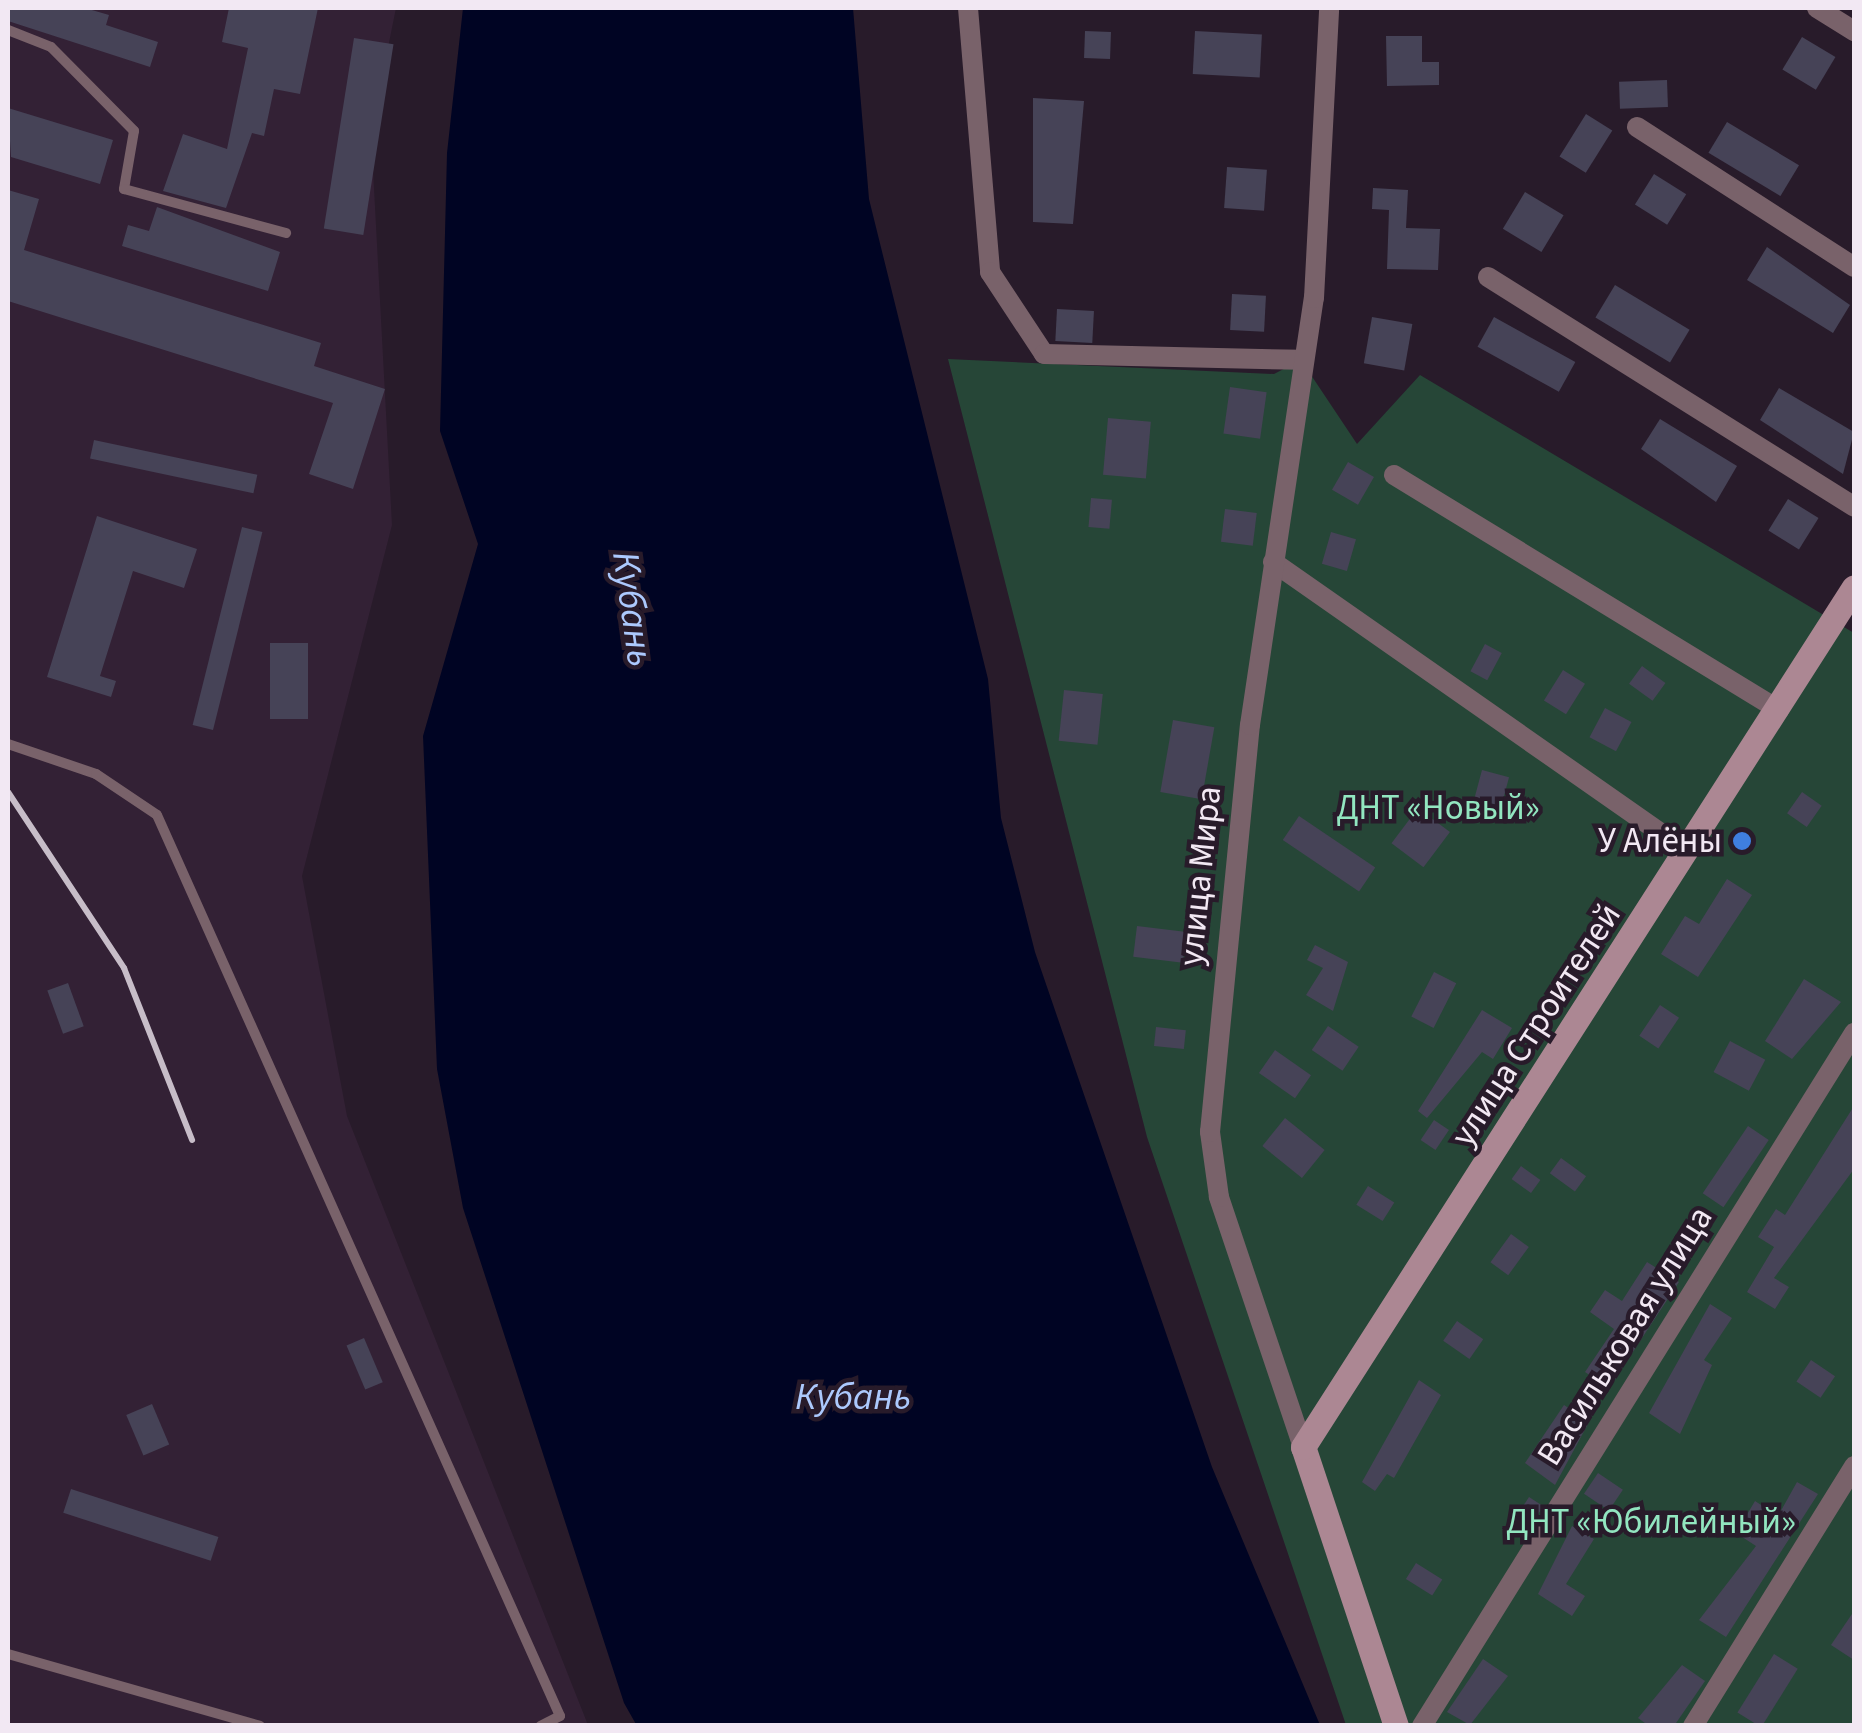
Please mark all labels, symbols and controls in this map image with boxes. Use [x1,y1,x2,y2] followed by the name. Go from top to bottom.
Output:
[601,548,663,670] water label: Кубань
[1170,784,1230,968] street label: улица Мира
[1336,787,1540,829] park label: ДНТ «Новый»
[1598,820,1722,862] place label: У Алёны
[1731,830,1753,852] marker: У Алёны
[1442,896,1630,1154] street label: улица Строителей
[1528,1199,1722,1473] street label: Васильковая улица
[795,1375,911,1421] water label: Кубань
[1506,1501,1796,1543] park label: ДНТ «Юбилейный»

